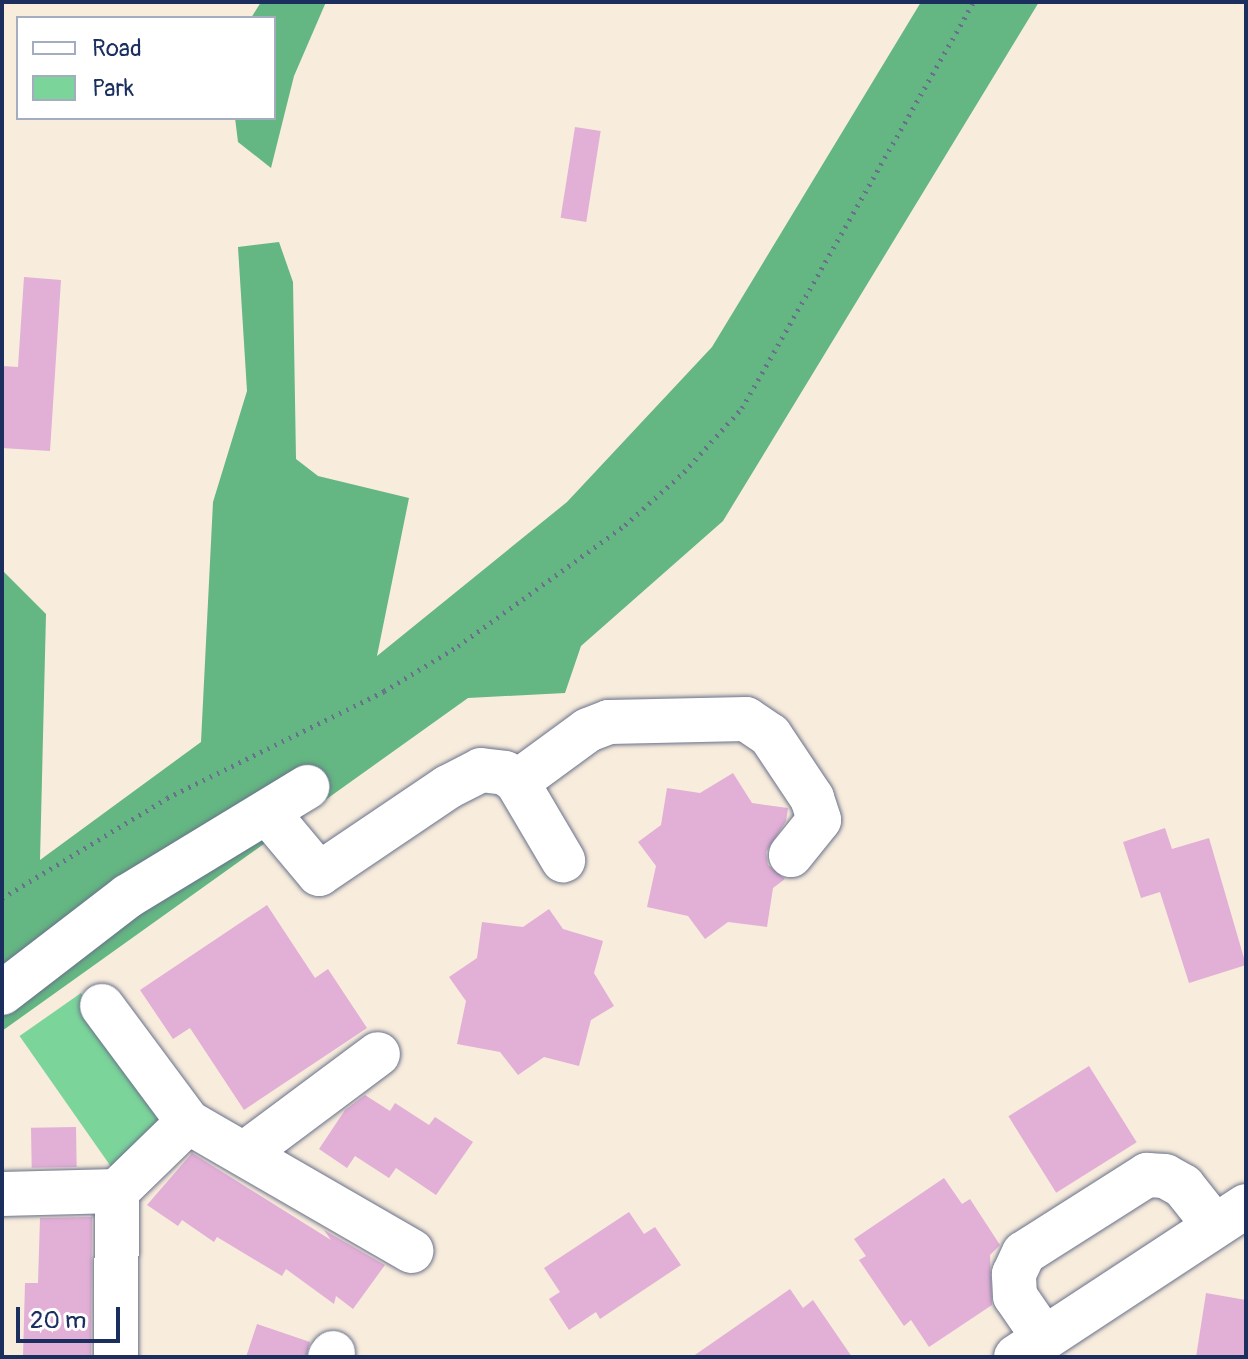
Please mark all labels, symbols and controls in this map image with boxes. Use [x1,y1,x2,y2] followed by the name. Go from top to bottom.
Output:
[16,16,276,120] legend
[92,34,142,63] text: Road
[92,74,134,103] text: Park
[20,1291,124,1341] scale bar
[30,1306,86,1335] text: 20 m

